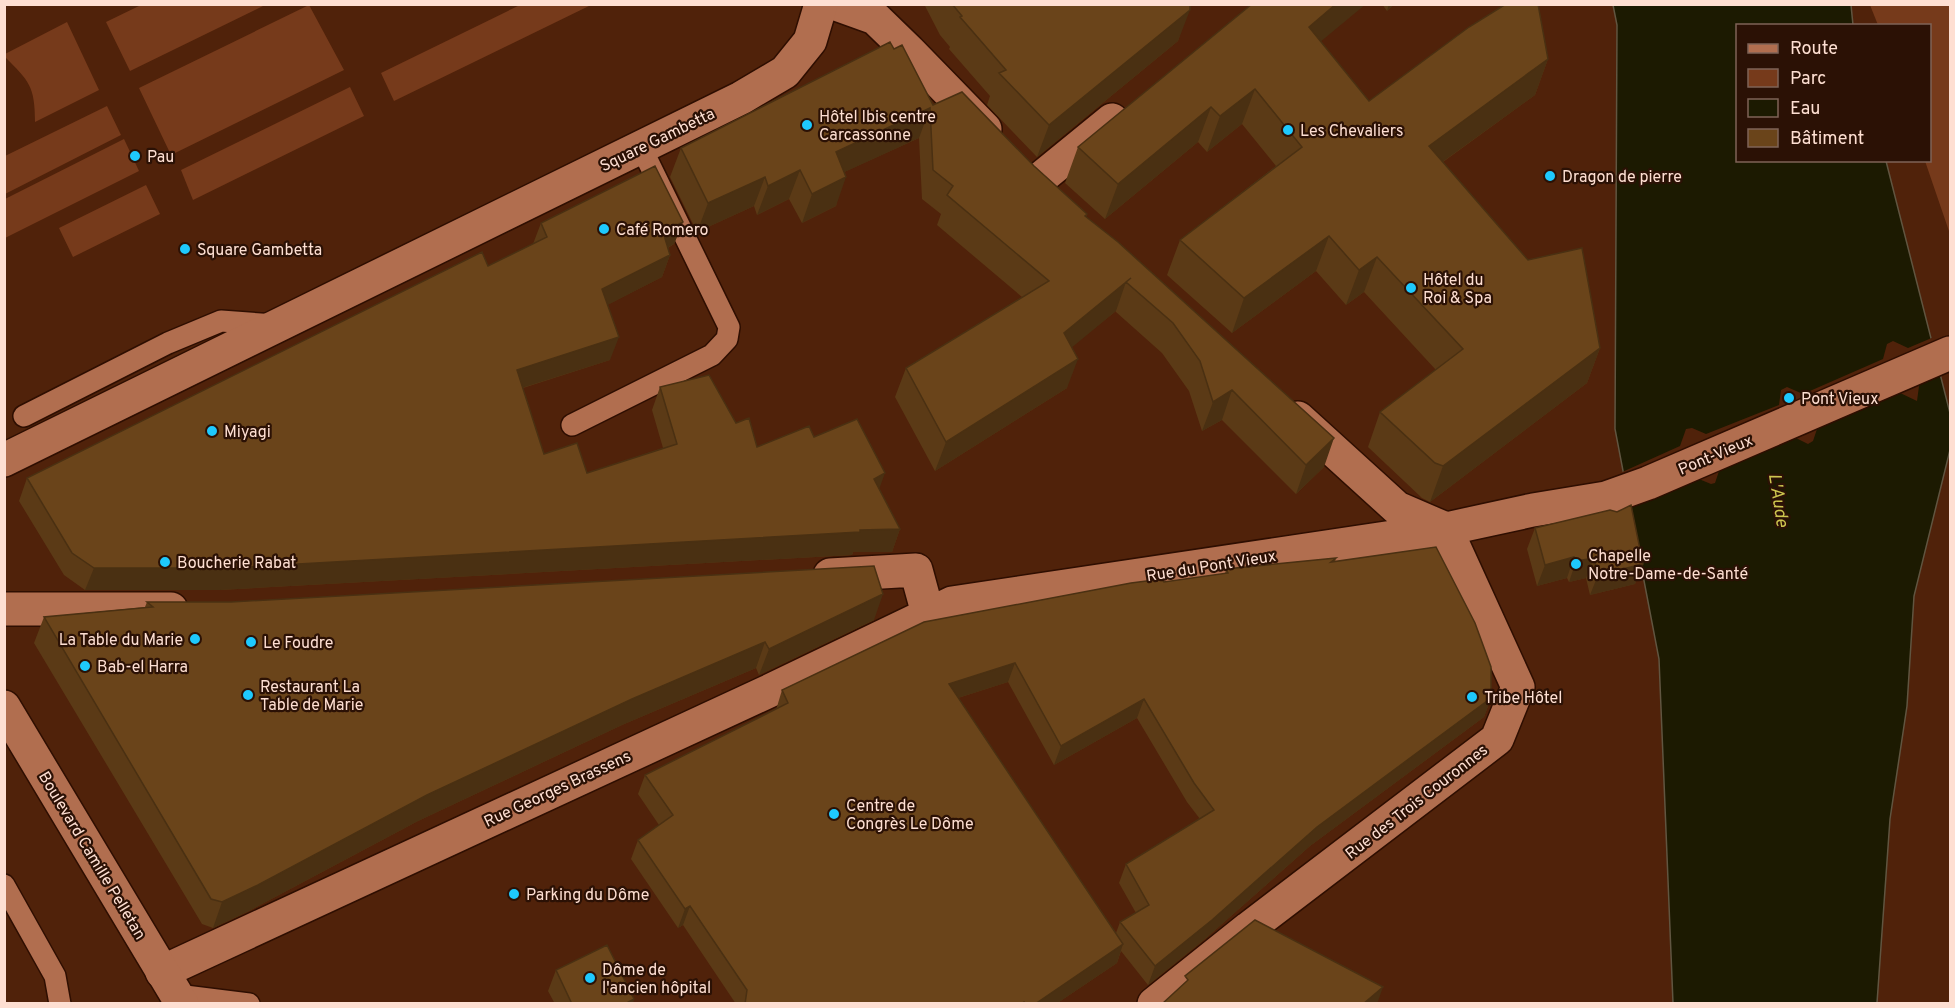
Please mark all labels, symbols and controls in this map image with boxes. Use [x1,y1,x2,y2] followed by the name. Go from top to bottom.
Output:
[1736,24,1931,162] legend
[1790,38,1838,61] text: Route
[1790,68,1826,91] text: Parc
[1790,98,1820,121] text: Eau
[597,104,719,177] street label: Square Gambetta
[819,108,936,146] place label: Hôtel Ibis centre Carcassonne
[800,118,814,132] marker: Hôtel Ibis centre Carcassonne
[1300,122,1403,142] place label: Les Chevaliers
[1281,123,1295,137] marker: Les Chevaliers
[1790,128,1864,151] text: Bâtiment
[147,148,174,168] place label: Pau
[128,149,142,163] marker: Pau
[1562,168,1682,188] place label: Dragon de pierre
[1543,169,1557,183] marker: Dragon de pierre
[616,221,709,241] place label: Café Romero
[597,222,611,236] marker: Café Romero
[197,241,322,261] place label: Square Gambetta
[178,242,192,256] marker: Square Gambetta
[1423,271,1492,309] place label: Hôtel du Roi & Spa
[1404,281,1418,295] marker: Hôtel du Roi & Spa
[1801,390,1878,410] place label: Pont Vieux
[1782,391,1796,405] marker: Pont Vieux
[224,423,271,443] place label: Miyagi
[205,424,219,438] marker: Miyagi
[1675,431,1756,481] street label: Pont-Vieux
[1762,472,1793,529] water label: L'Aude
[1145,547,1278,587] street label: Rue du Pont Vieux
[1588,547,1748,585] place label: Chapelle Notre-Dame-de-Santé
[177,554,296,574] place label: Boucherie Rabat
[158,555,172,569] marker: Boucherie Rabat
[1569,557,1583,571] marker: Chapelle Notre-Dame-de-Santé
[59,631,183,651] place label: La Table du Marie
[188,632,202,646] marker: La Table du Marie
[263,634,333,654] place label: Le Foudre
[244,635,258,649] marker: Le Foudre
[97,658,188,678] place label: Bab-el Harra
[78,659,92,673] marker: Bab-el Harra
[260,678,363,716] place label: Restaurant La Table de Marie
[241,688,255,702] marker: Restaurant La Table de Marie
[1484,689,1562,709] place label: Tribe Hôtel
[1465,690,1479,704] marker: Tribe Hôtel
[1342,741,1492,864] street label: Rue des Trois Couronnes
[481,747,635,833] street label: Rue Georges Brassens
[33,768,149,944] street label: Boulevard Camille Pelletan
[846,797,974,835] place label: Centre de Congrès Le Dôme
[827,807,841,821] marker: Centre de Congrès Le Dôme
[526,886,649,906] place label: Parking du Dôme
[507,887,521,901] marker: Parking du Dôme
[602,961,711,999] place label: Dôme de l'ancien hôpital
[583,971,597,985] marker: Dôme de l'ancien hôpital

